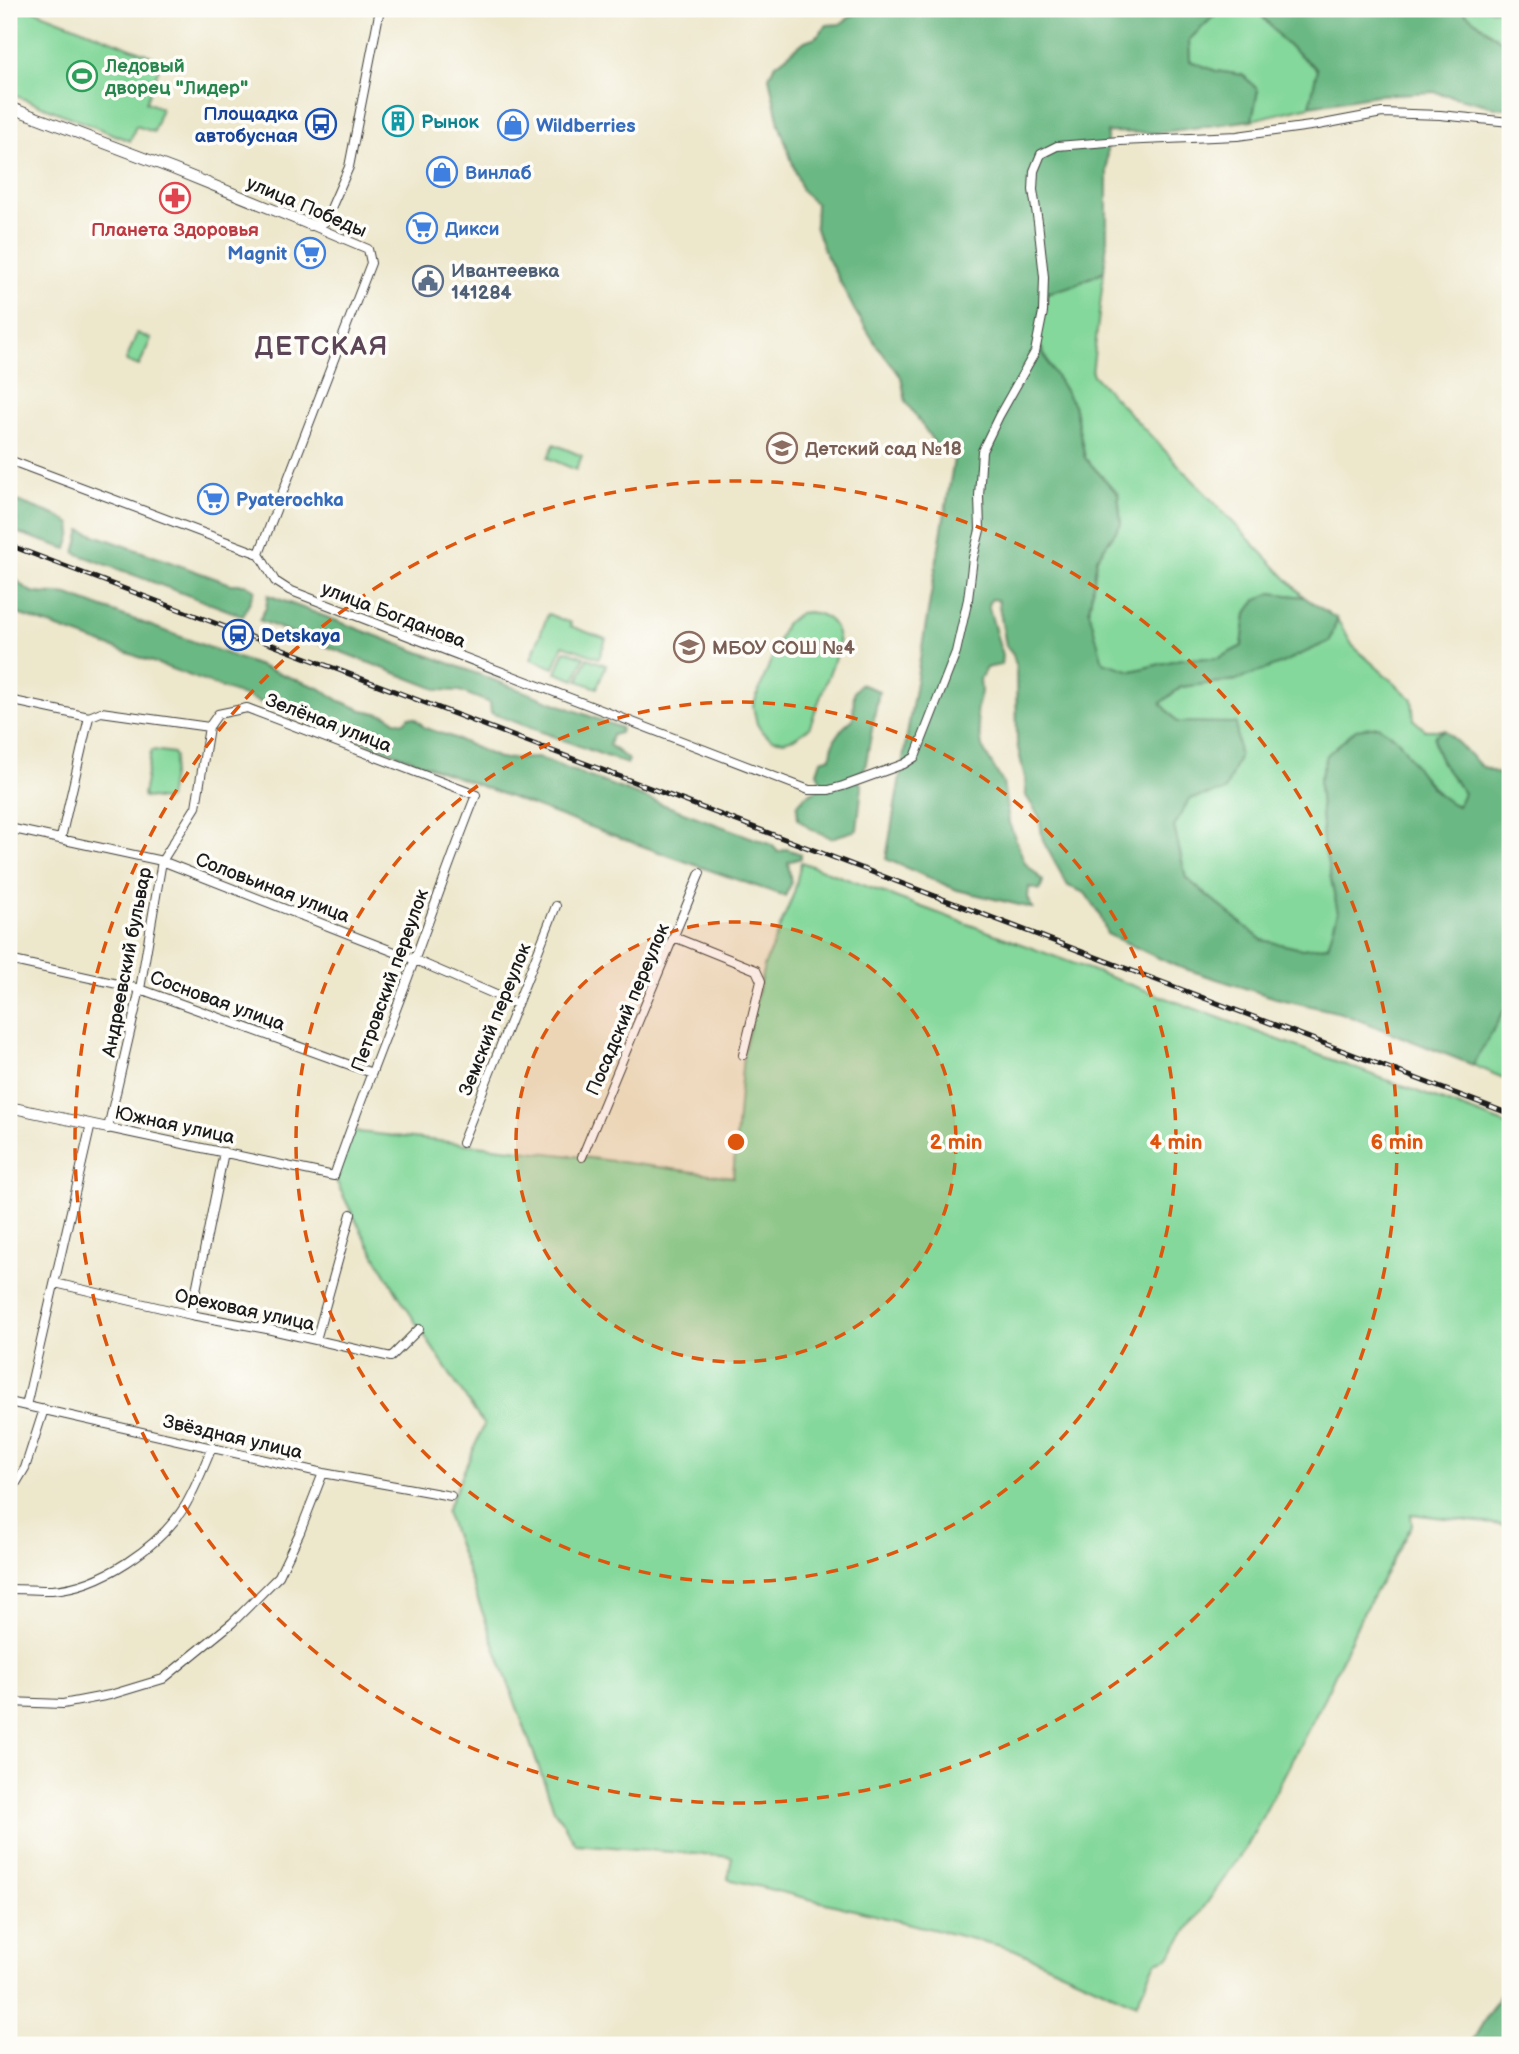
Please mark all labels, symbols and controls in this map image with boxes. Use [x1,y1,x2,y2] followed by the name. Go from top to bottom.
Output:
[104,55,248,100] place label: Ледовый дворец "Лидер"
[65,59,99,93] sports icon: Ледовый дворец "Лидер"
[195,103,299,148] place label: Площадка автобусная
[381,104,415,138] building icon: Рынок
[304,107,338,141] bus stop icon: Площадка автобусная
[496,108,530,142] shop icon: Wildberries
[421,111,480,134] place label: Рынок
[536,115,636,138] place label: Wildberries
[425,155,459,189] shop icon: Винлаб
[465,162,532,185] place label: Винлаб
[243,172,370,243] street label: улица Победы
[158,181,192,215] pharmacy icon: Планета Здоровья
[405,211,439,245] supermarket icon: Дикси
[445,218,499,241] place label: Дикси
[91,219,259,242] place label: Планета Здоровья
[293,236,327,270] supermarket icon: Magnit
[227,243,288,266] place label: Magnit
[451,260,560,305] place label: Ивантеевка 141284
[411,264,445,298] public building icon: Ивантеевка 141284
[255,332,389,363] district label: ДЕТСКАЯ
[765,431,799,465] school or university icon: Детский сад №18
[805,438,962,461] place label: Детский сад №18
[196,482,230,516] supermarket icon: Pyaterochka
[236,489,344,512] place label: Pyaterochka
[318,577,469,654] street label: улица Богданова
[221,618,255,652] station icon: Detskaya
[261,625,341,648] place label: Detskaya
[672,630,706,664] school or university icon: МБОУ СОШ №4
[712,637,855,660] place label: МБОУ СОШ №4
[262,689,395,758] street label: Зелёная улица
[192,848,353,928] street label: Соловьиная улица
[98,865,157,1060] street label: Андреевский бульвар
[347,886,434,1075] street label: Петровский переулок
[582,920,675,1099] street label: Посадский переулок
[454,940,537,1099] street label: Земский переулок
[147,966,288,1037] street label: Сосновая улица
[113,1102,237,1149] street label: Южная улица
[724,1130,748,1154] centre of rings
[929,1130,983,1155] text: 2 min
[1150,1130,1202,1155] text: 4 min
[1370,1130,1424,1155] text: 6 min
[173,1284,317,1337] street label: Ореховая улица
[161,1410,305,1465] street label: Звёздная улица

